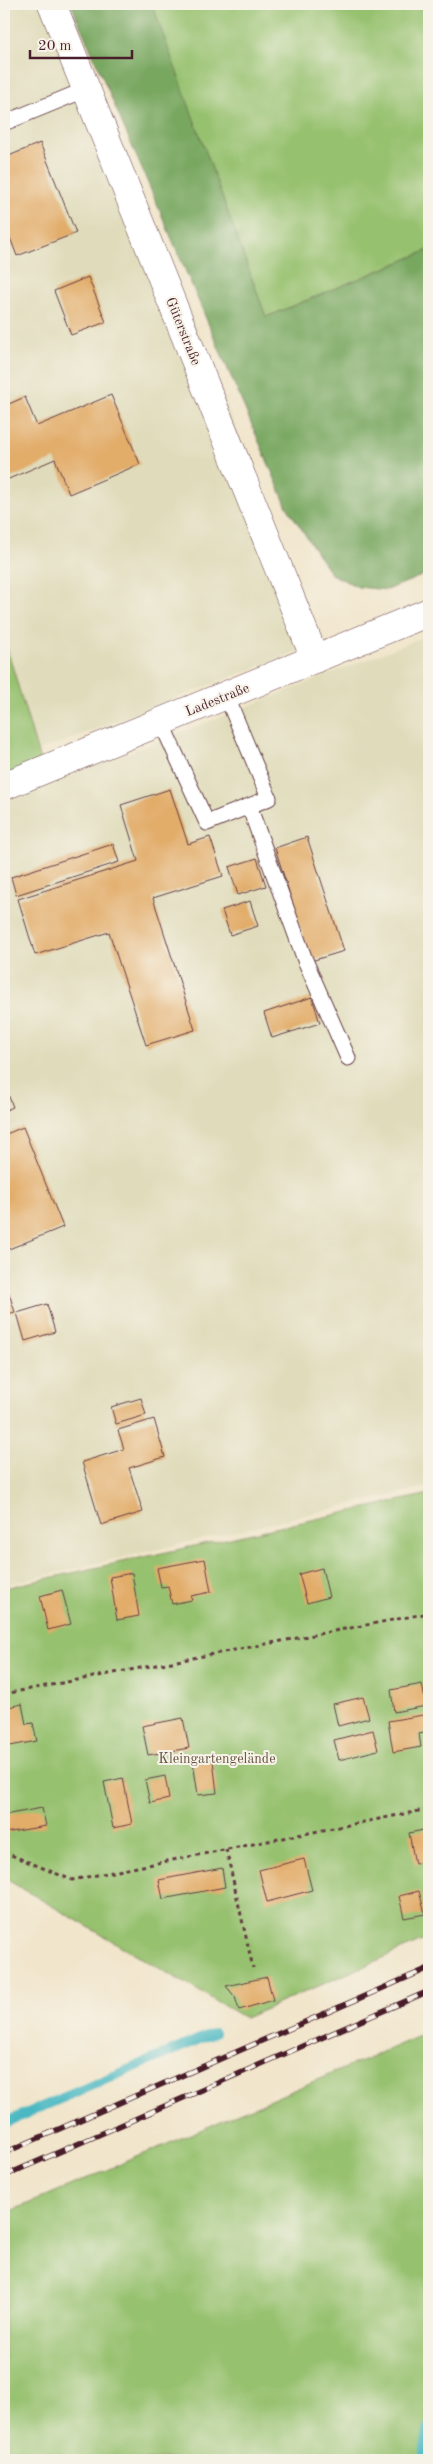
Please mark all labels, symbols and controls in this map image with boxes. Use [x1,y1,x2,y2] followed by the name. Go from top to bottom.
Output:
[30,28,132,60] scale bar
[38,39,72,54] text: 20 m
[163,295,203,367] street label: Güterstraße
[183,681,251,719] street label: Ladestraße
[158,1752,276,1766] park label: Kleingartengelände

